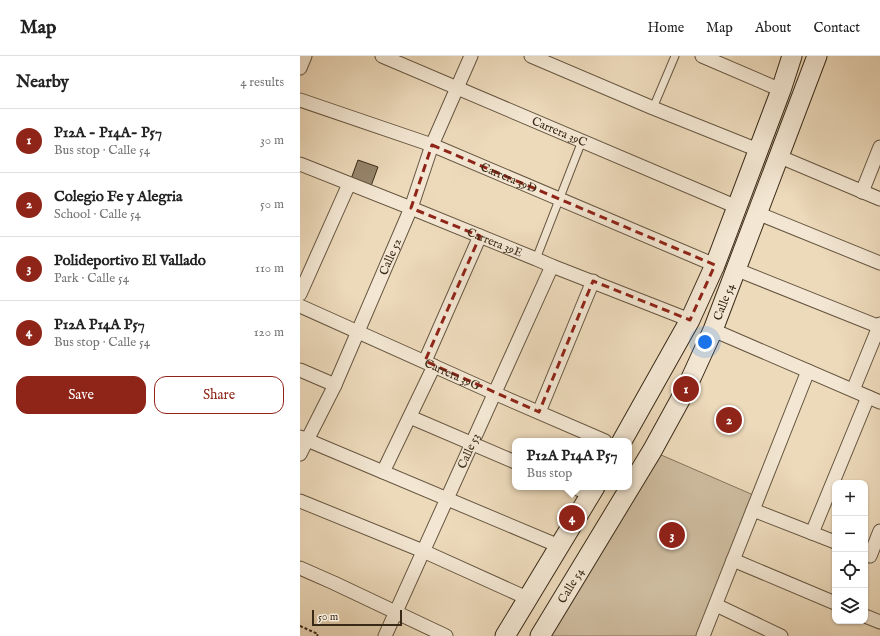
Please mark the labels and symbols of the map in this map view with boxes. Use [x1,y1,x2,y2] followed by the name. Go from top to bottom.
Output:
[530,113,590,150] street label: Carrera 39C
[479,159,540,196] street label: Carrera 39D
[465,224,525,260] street label: Carrera 39E
[376,236,405,277] street label: Calle 52
[710,281,738,323] street label: Calle 54
[695,332,715,352] your location
[422,355,483,394] street label: Carrera 39G
[673,374,699,404] pin: 1
[716,405,742,435] pin: 2
[454,431,483,471] street label: Calle 53
[559,503,585,533] pin: 4
[659,520,685,550] pin: 3
[554,565,587,606] street label: Calle 54
[312,608,402,627] scale bar

